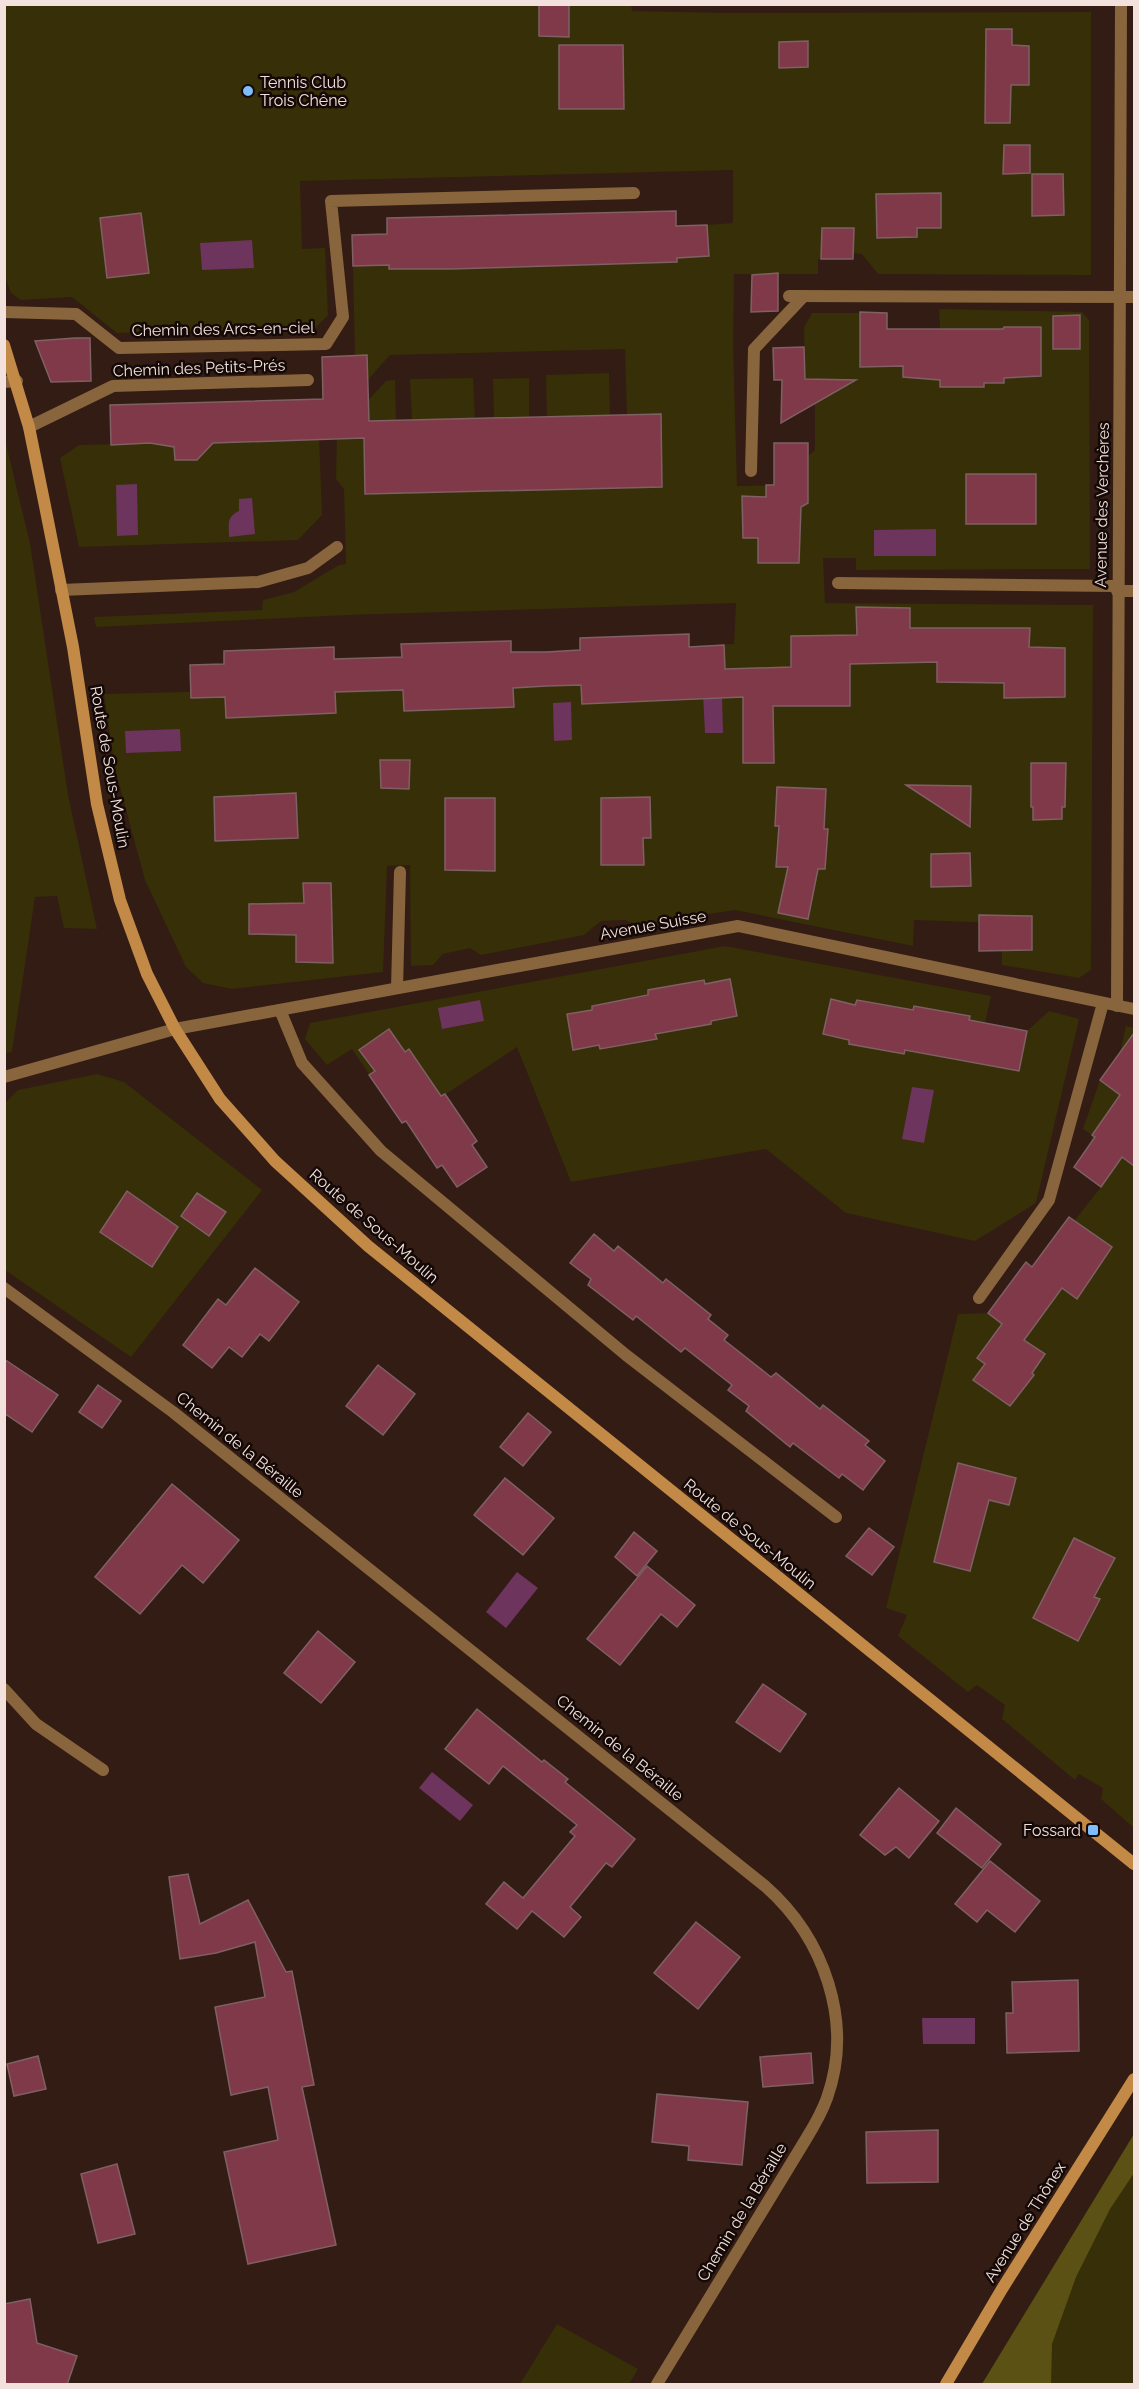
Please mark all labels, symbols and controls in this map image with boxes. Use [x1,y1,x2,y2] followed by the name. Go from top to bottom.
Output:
[260,73,347,110] place label: Tennis Club Trois Chêne
[241,84,255,98] marker: Tennis Club Trois Chêne
[131,318,315,340] street label: Chemin des Arcs-en-ciel
[112,355,286,381] street label: Chemin des Petits-Prés
[1091,422,1113,588] street label: Avenue des Verchères
[86,684,134,850] street label: Route de Sous-Moulin
[598,906,708,944] street label: Avenue Suisse
[306,1165,442,1287] street label: Route de Sous-Moulin
[173,1388,307,1502] street label: Chemin de la Béraille
[680,1475,820,1593] street label: Route de Sous-Moulin
[553,1691,687,1805] street label: Chemin de la Béraille
[1023,1821,1081,1840] place label: Fossard
[1086,1823,1100,1837] marker: Fossard
[693,2139,791,2285] street label: Chemin de la Béraille
[980,2158,1070,2286] street label: Avenue de Thônex

